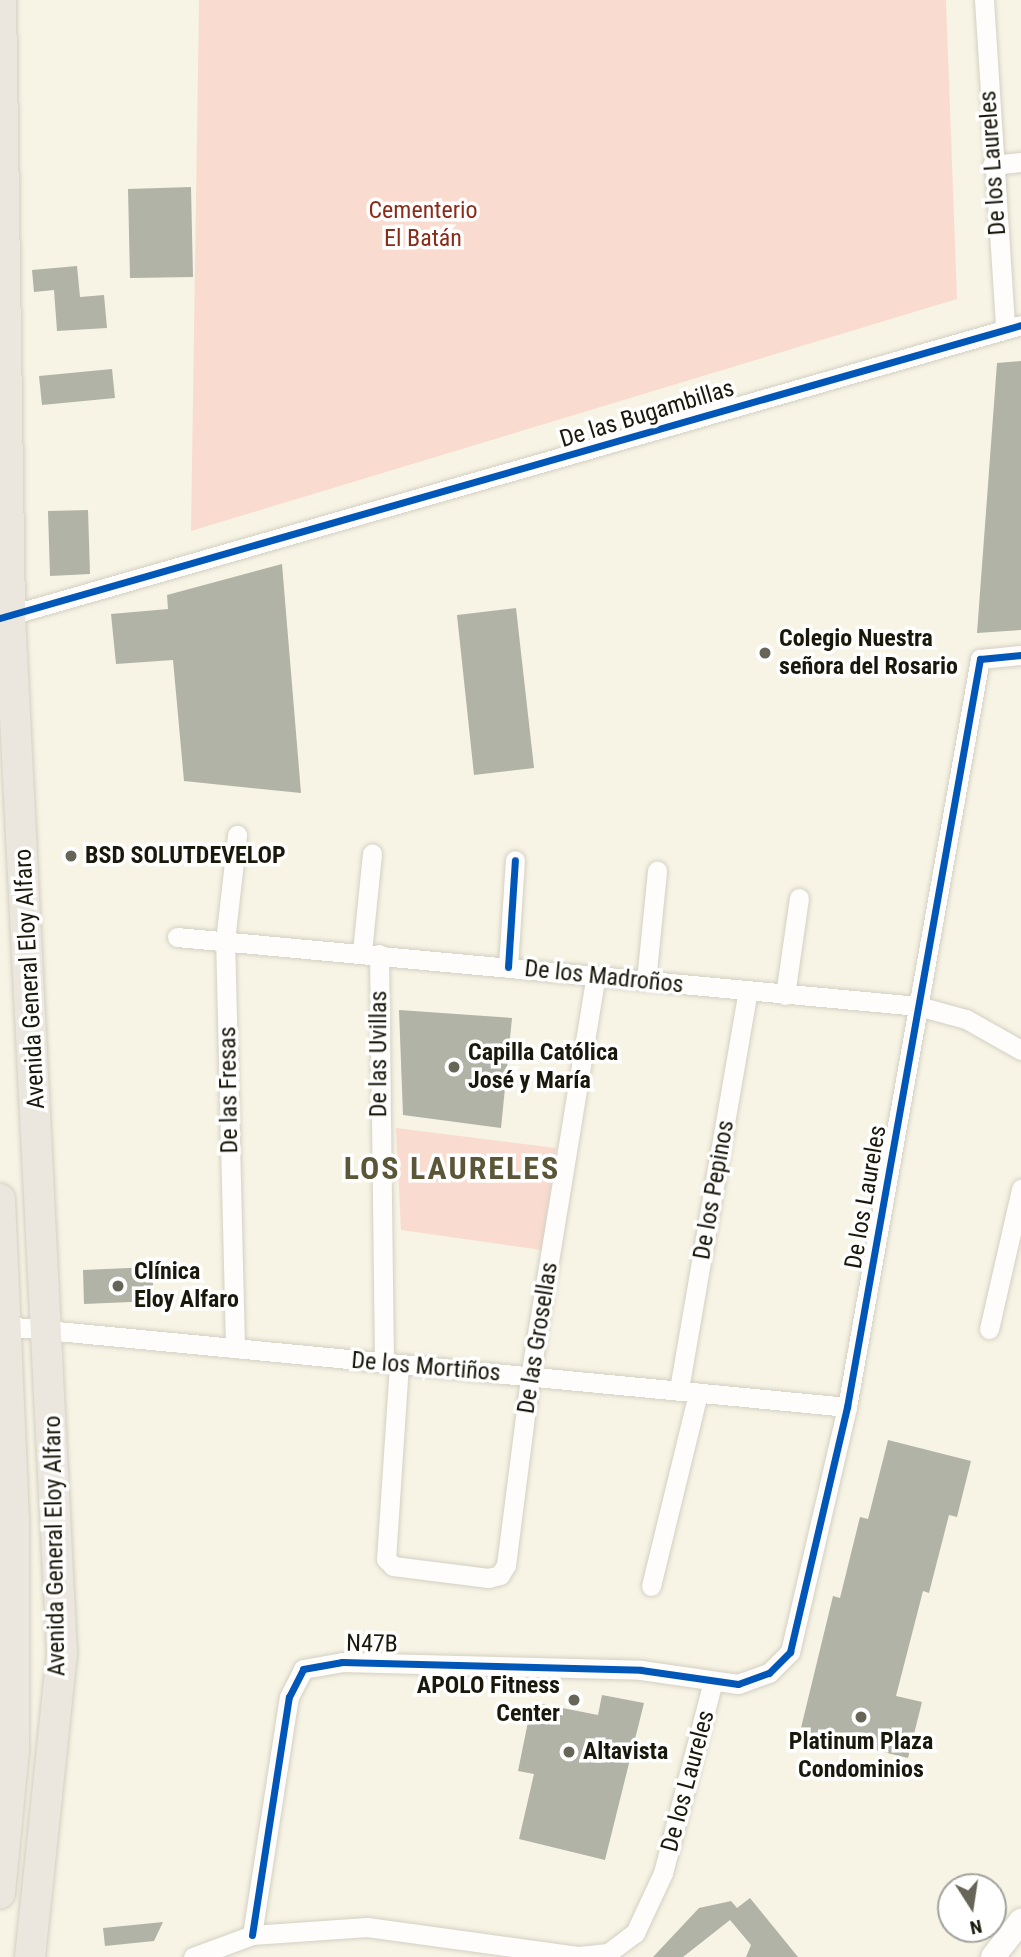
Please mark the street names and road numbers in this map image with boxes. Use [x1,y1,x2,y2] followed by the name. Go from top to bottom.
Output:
[974,90,1012,236] street label: De los Laureles
[556,374,738,454] street label: De las Bugambillas
[9,848,51,1110] street label: Avenida General Eloy Alfaro
[523,954,685,1000] street label: De los Madroños
[365,991,393,1117] street label: De las Uvillas
[213,1026,245,1154] street label: De las Fresas
[688,1118,740,1262] street label: De los Pepinos
[839,1123,893,1271] street label: De los Laureles
[512,1260,564,1416] street label: De las Grosellas
[350,1346,502,1388] street label: De los Mortiños
[38,1415,72,1677] street label: Avenida General Eloy Alfaro
[346,1629,398,1659] street label: N47B
[655,1707,721,1855] street label: De los Laureles

